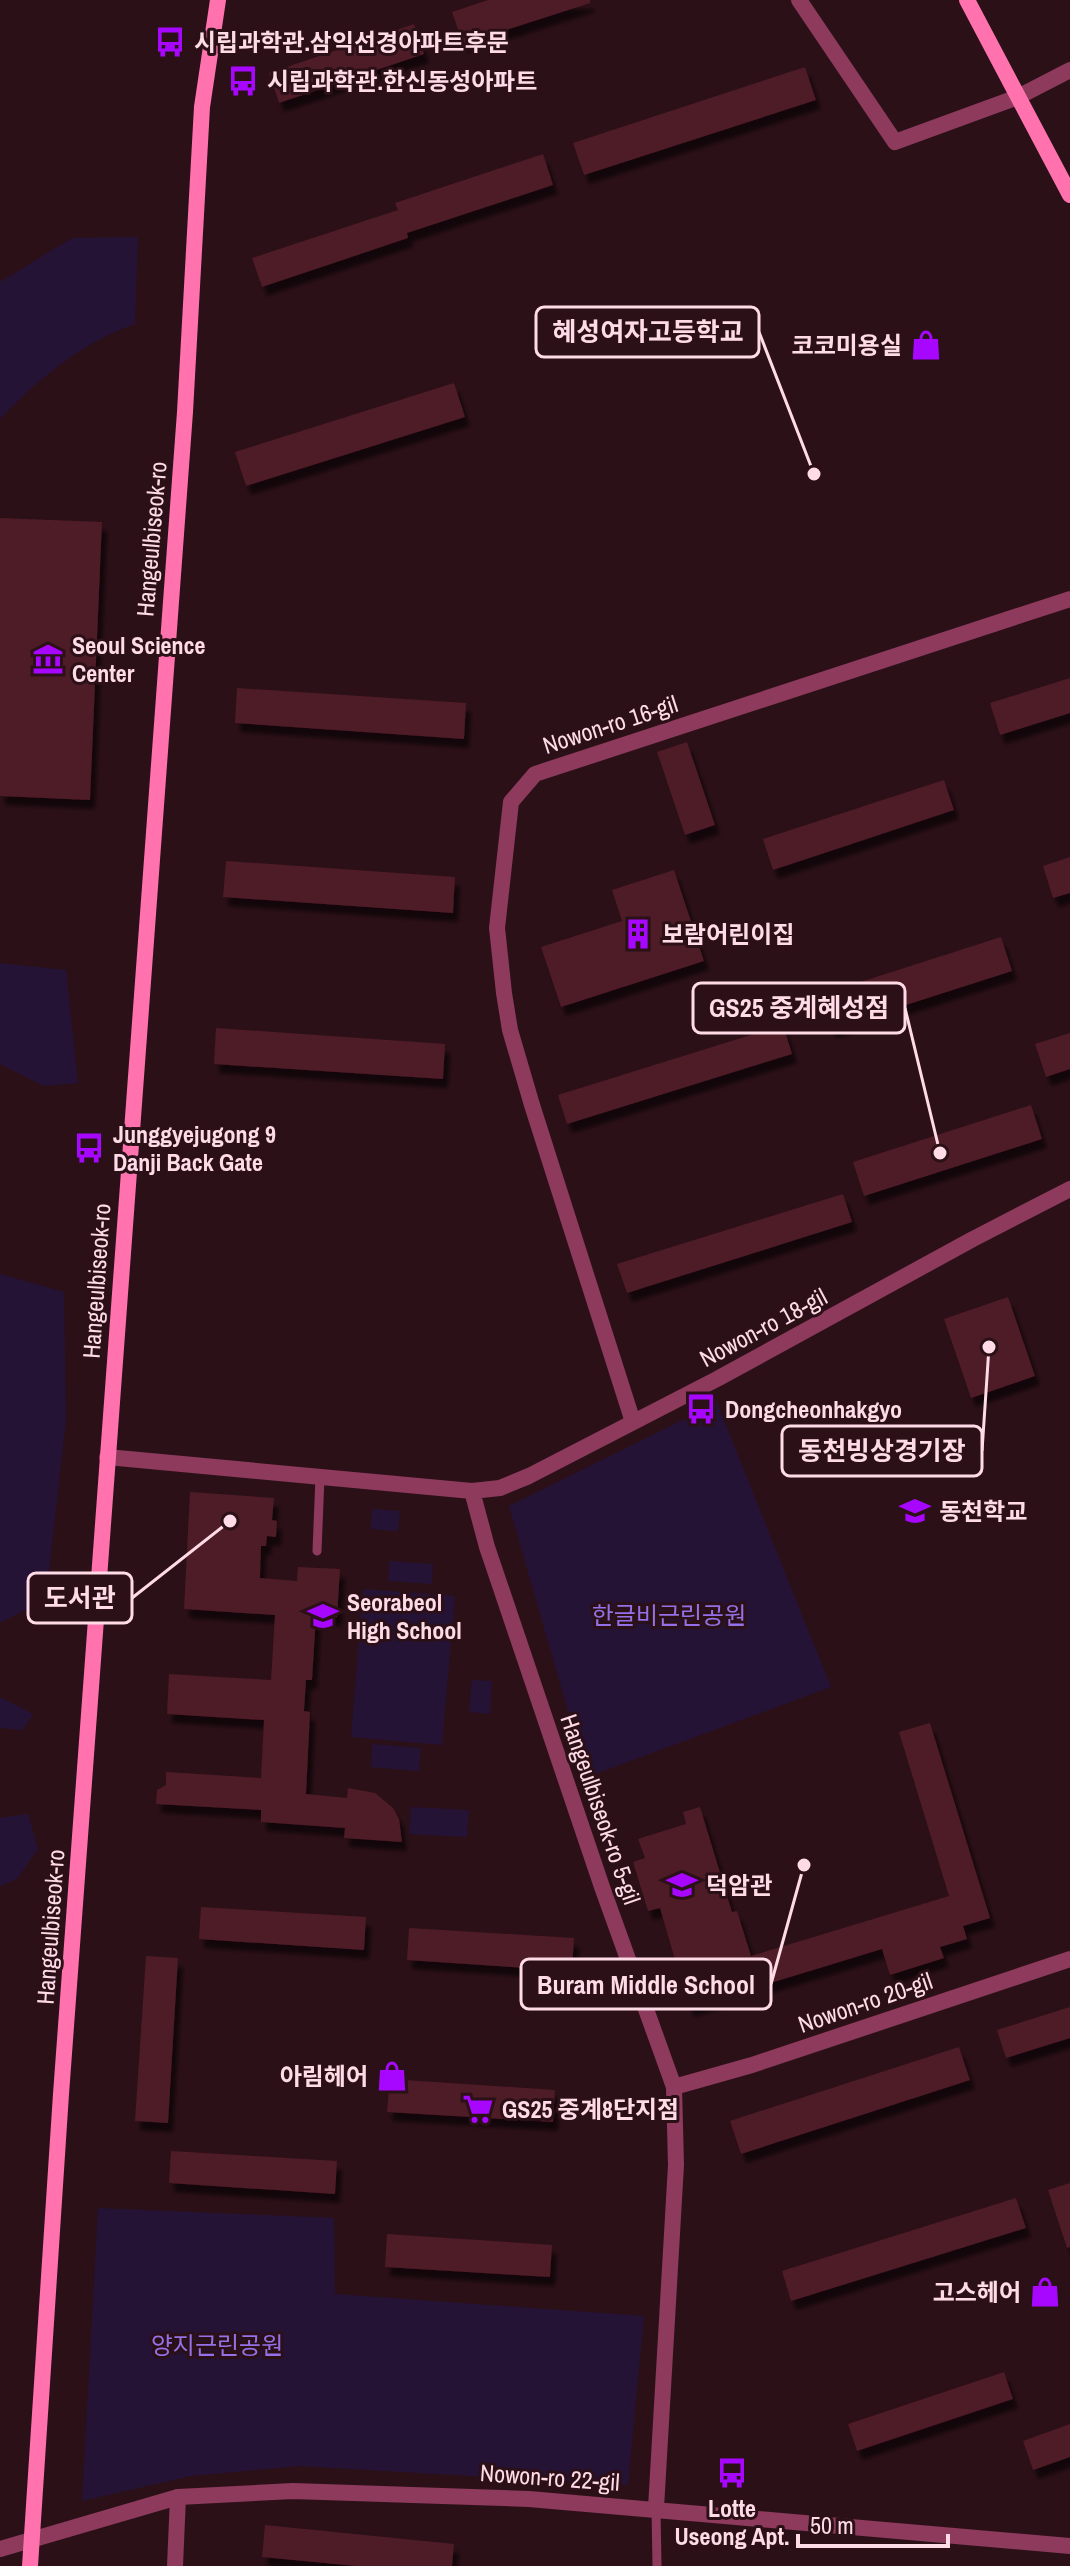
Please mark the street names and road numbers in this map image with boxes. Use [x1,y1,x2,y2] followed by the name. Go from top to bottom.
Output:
[128,460,174,618] street label: Hangeulbiseok-ro
[538,687,682,761] street label: Nowon-ro 16-gil
[75,1202,117,1360] street label: Hangeulbiseok-ro
[694,1280,832,1374] street label: Nowon-ro 18-gil
[553,1710,649,1908] street label: Hangeulbiseok-ro 5-gil
[29,1848,71,2006] street label: Hangeulbiseok-ro
[794,1964,936,2040] street label: Nowon-ro 20-gil
[479,2456,621,2498] street label: Nowon-ro 22-gil

